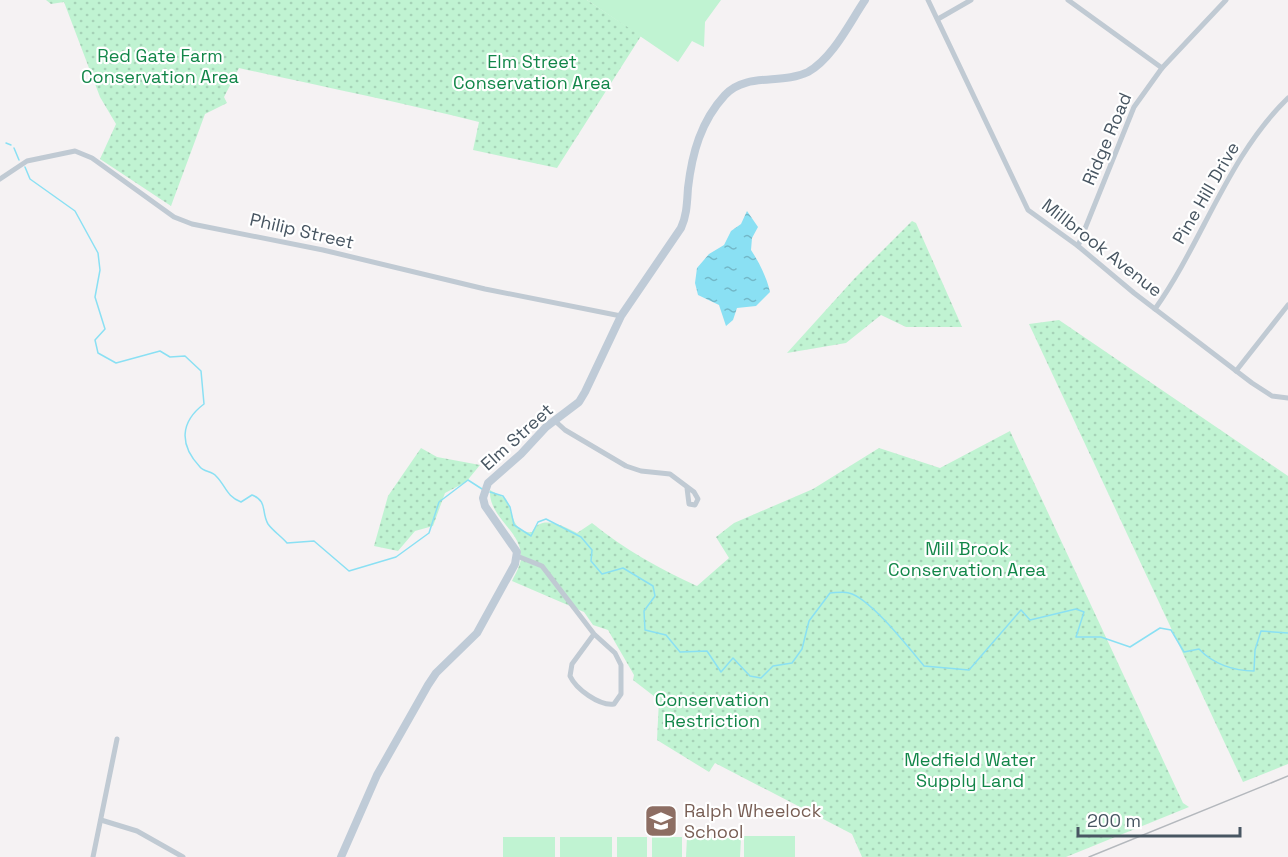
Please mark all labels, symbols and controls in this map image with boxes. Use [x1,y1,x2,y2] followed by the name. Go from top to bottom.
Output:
[81,44,239,88] park label: Red Gate Farm Conservation Area
[453,50,611,94] park label: Elm Street Conservation Area
[1077,89,1136,189] street label: Ridge Road
[1167,137,1244,248] street label: Pine Hill Drive
[1037,193,1167,302] street label: Millbrook Avenue
[248,207,356,254] street label: Philip Street
[476,398,558,475] street label: Elm Street
[888,537,1046,581] park label: Mill Brook Conservation Area
[655,688,769,732] park label: Conservation Restriction
[904,748,1036,792] park label: Medfield Water Supply Land
[684,799,822,843] place label: Ralph Wheelock School
[1078,800,1240,838] scale bar
[643,803,679,839] school or university icon: Ralph Wheelock School
[1087,809,1141,832] text: 200 m

